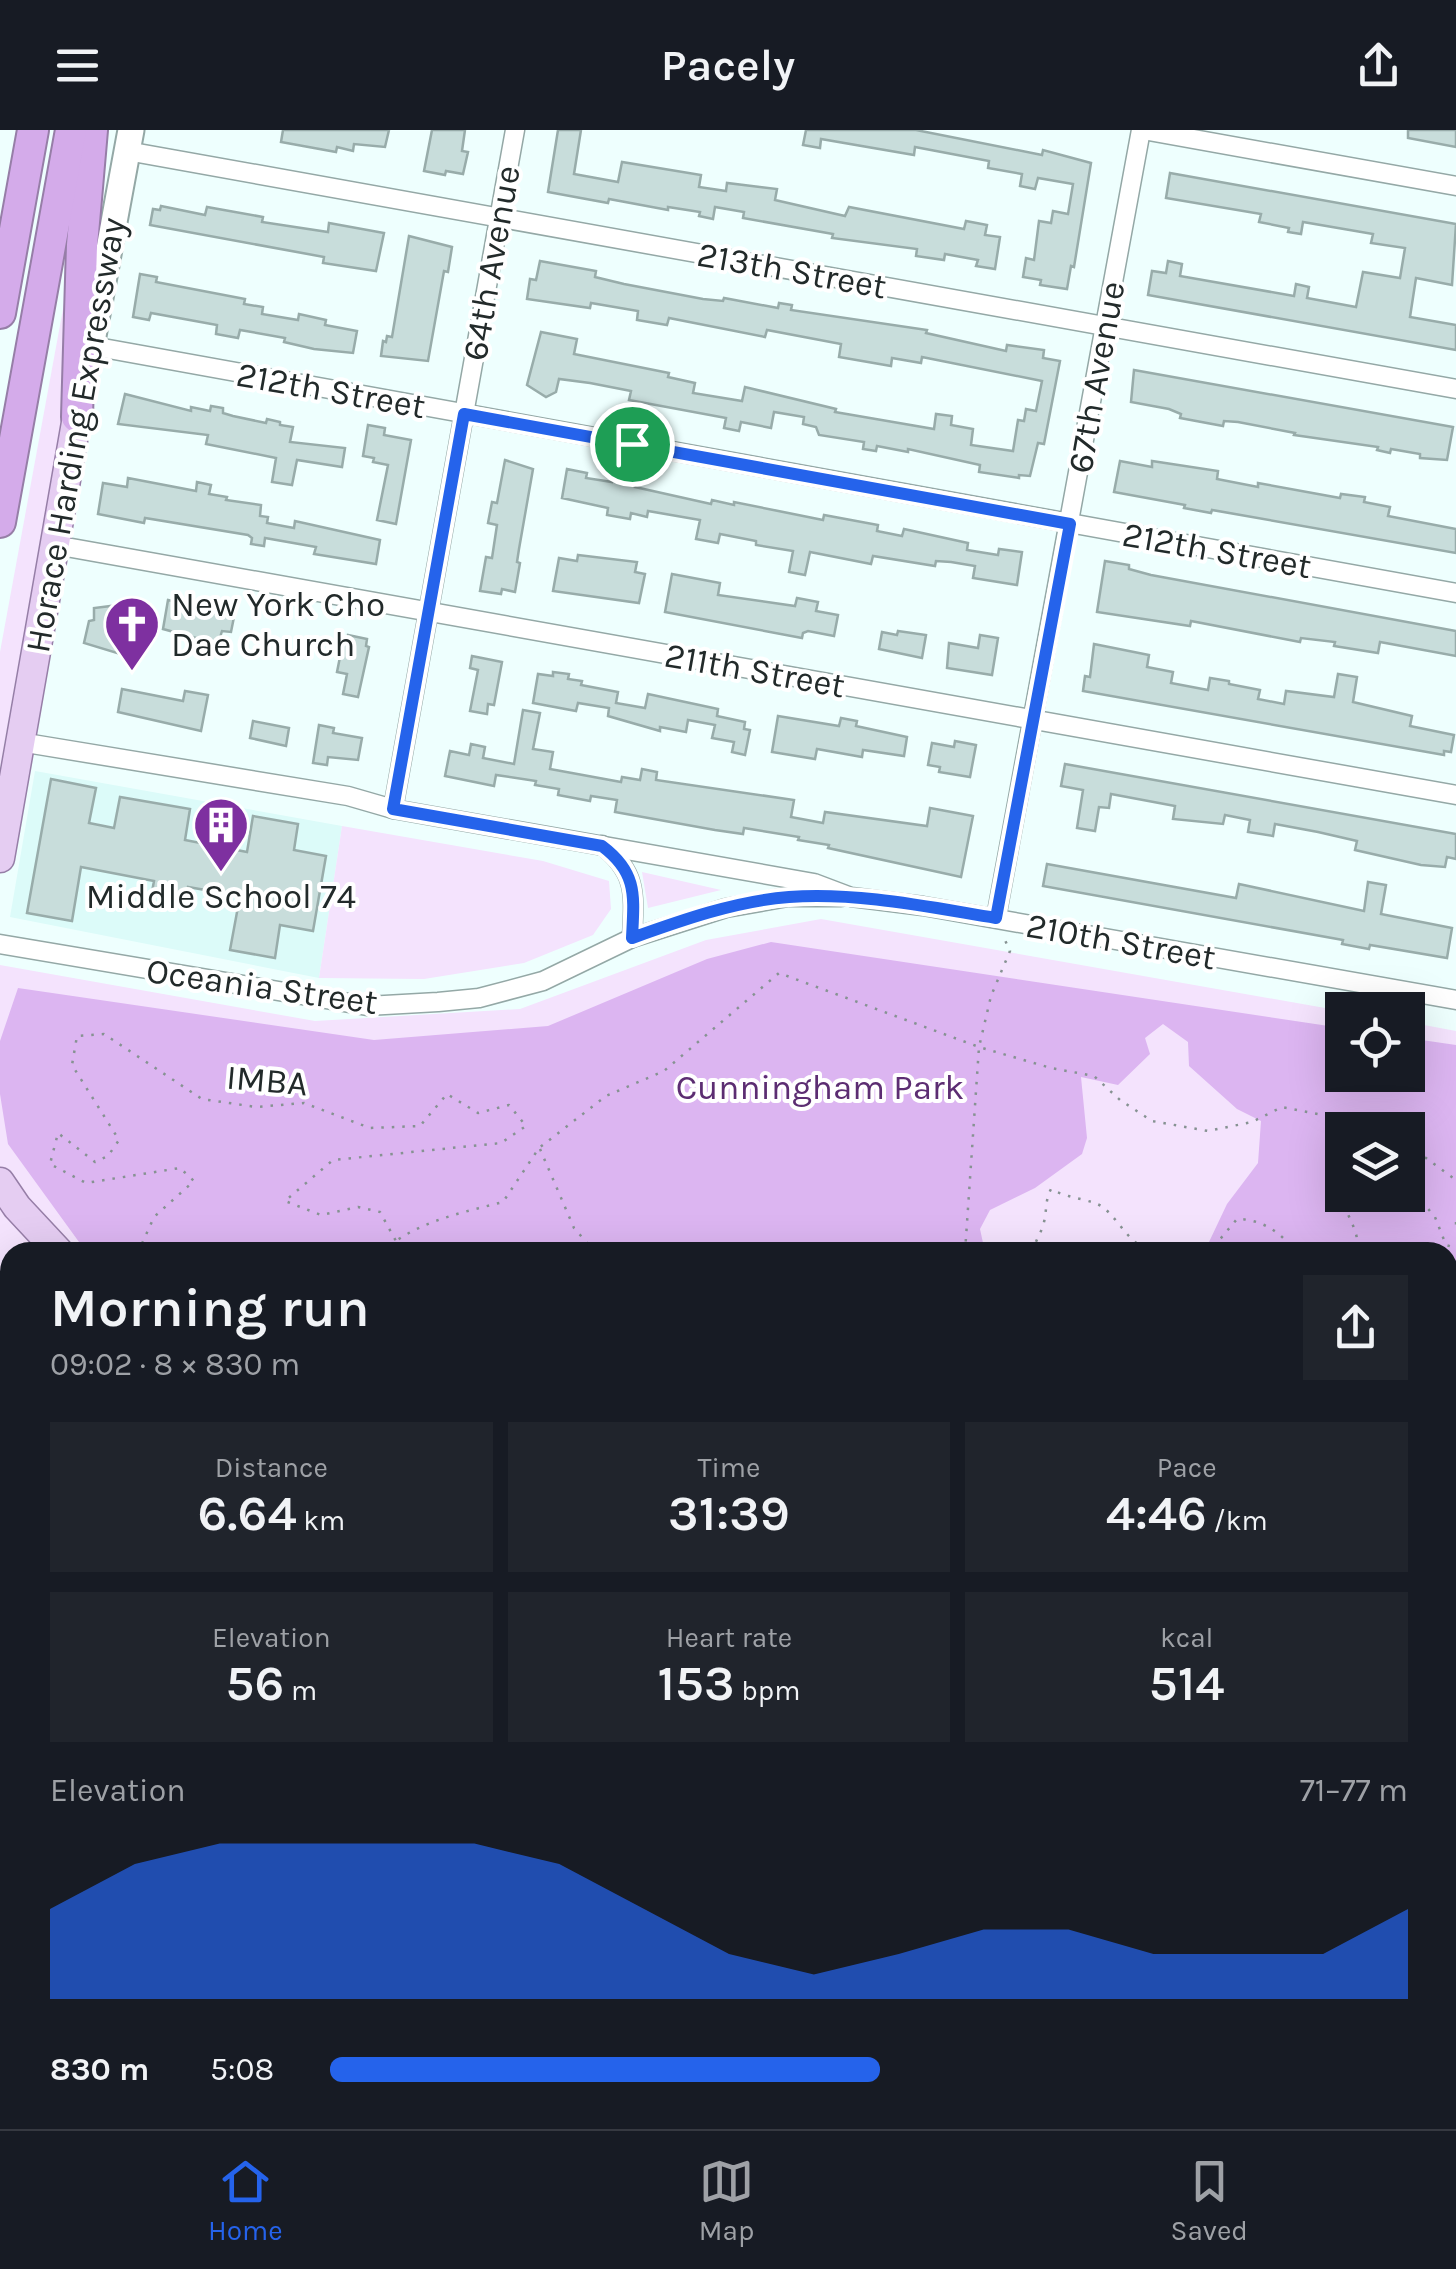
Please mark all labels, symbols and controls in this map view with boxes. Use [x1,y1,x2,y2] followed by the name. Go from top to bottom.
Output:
[50,38,105,93] icon: menu
[1351,38,1406,93] icon: share
[661,39,795,91] text: Pacely
[454,162,529,364] street label: 64th Avenue
[17,214,134,656] street label: Horace Harding Expressway
[694,234,890,307] street label: 213th Street
[1059,278,1134,476] street label: 67th Avenue
[233,354,428,427] street label: 212th Street
[590,402,675,487] pin
[605,417,660,472] icon: arrive
[1119,514,1314,587] street label: 212th Street
[171,584,385,665] place label: New York Cho Dae Church
[102,594,162,673] church icon: New York Cho Dae Church
[662,634,848,706] street label: 211th Street
[191,795,251,874] building icon: Middle School 74
[86,876,356,917] place label: Middle School 74
[1023,905,1219,978] street label: 210th Street
[144,950,380,1023] street label: Oceania Street
[1325,992,1425,1212] map controls
[1325,992,1425,1092] button: locate
[225,1057,309,1104] street label: IMBA
[676,1067,964,1108] park label: Cunningham Park
[1325,1112,1425,1212] button: layers
[1303,1275,1408,1380] button: share
[50,1276,370,1340] text: Morning run
[50,1346,300,1383] text: 09:02 · 8 × 830 m
[215,1451,328,1484] text: Distance
[698,1451,760,1484] text: Time
[1157,1451,1217,1484] text: Pace
[197,1484,297,1543] text: 6.64
[668,1484,790,1543] text: 31:39
[1106,1484,1207,1543] text: 4:46
[297,1504,345,1537] text: km
[1207,1504,1268,1537] text: /km
[212,1621,331,1654] text: Elevation
[666,1621,792,1654] text: Heart rate
[1160,1621,1213,1654] text: kcal
[226,1654,284,1713] text: 56
[658,1654,735,1713] text: 153
[1149,1654,1224,1713] text: 514
[284,1674,317,1707] text: m
[735,1674,800,1707] text: bpm
[50,1772,185,1809] text: Elevation
[1300,1772,1408,1809] text: 71–77 m
[50,2051,149,2088] text: 830 m
[210,2051,274,2088] text: 5:08
[208,2154,283,2247] tab: Home
[699,2154,754,2247] tab: Map
[1171,2154,1248,2247] tab: Saved

